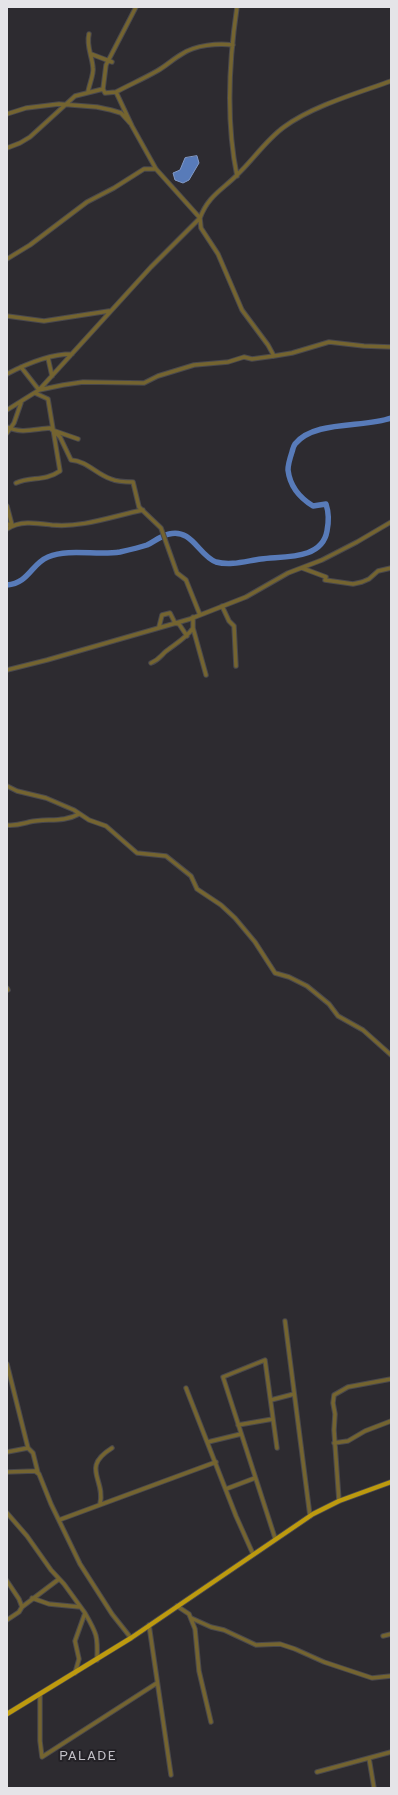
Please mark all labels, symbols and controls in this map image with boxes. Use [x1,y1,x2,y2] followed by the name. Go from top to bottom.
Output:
[59,1749,117,1765] district label: PALADE

